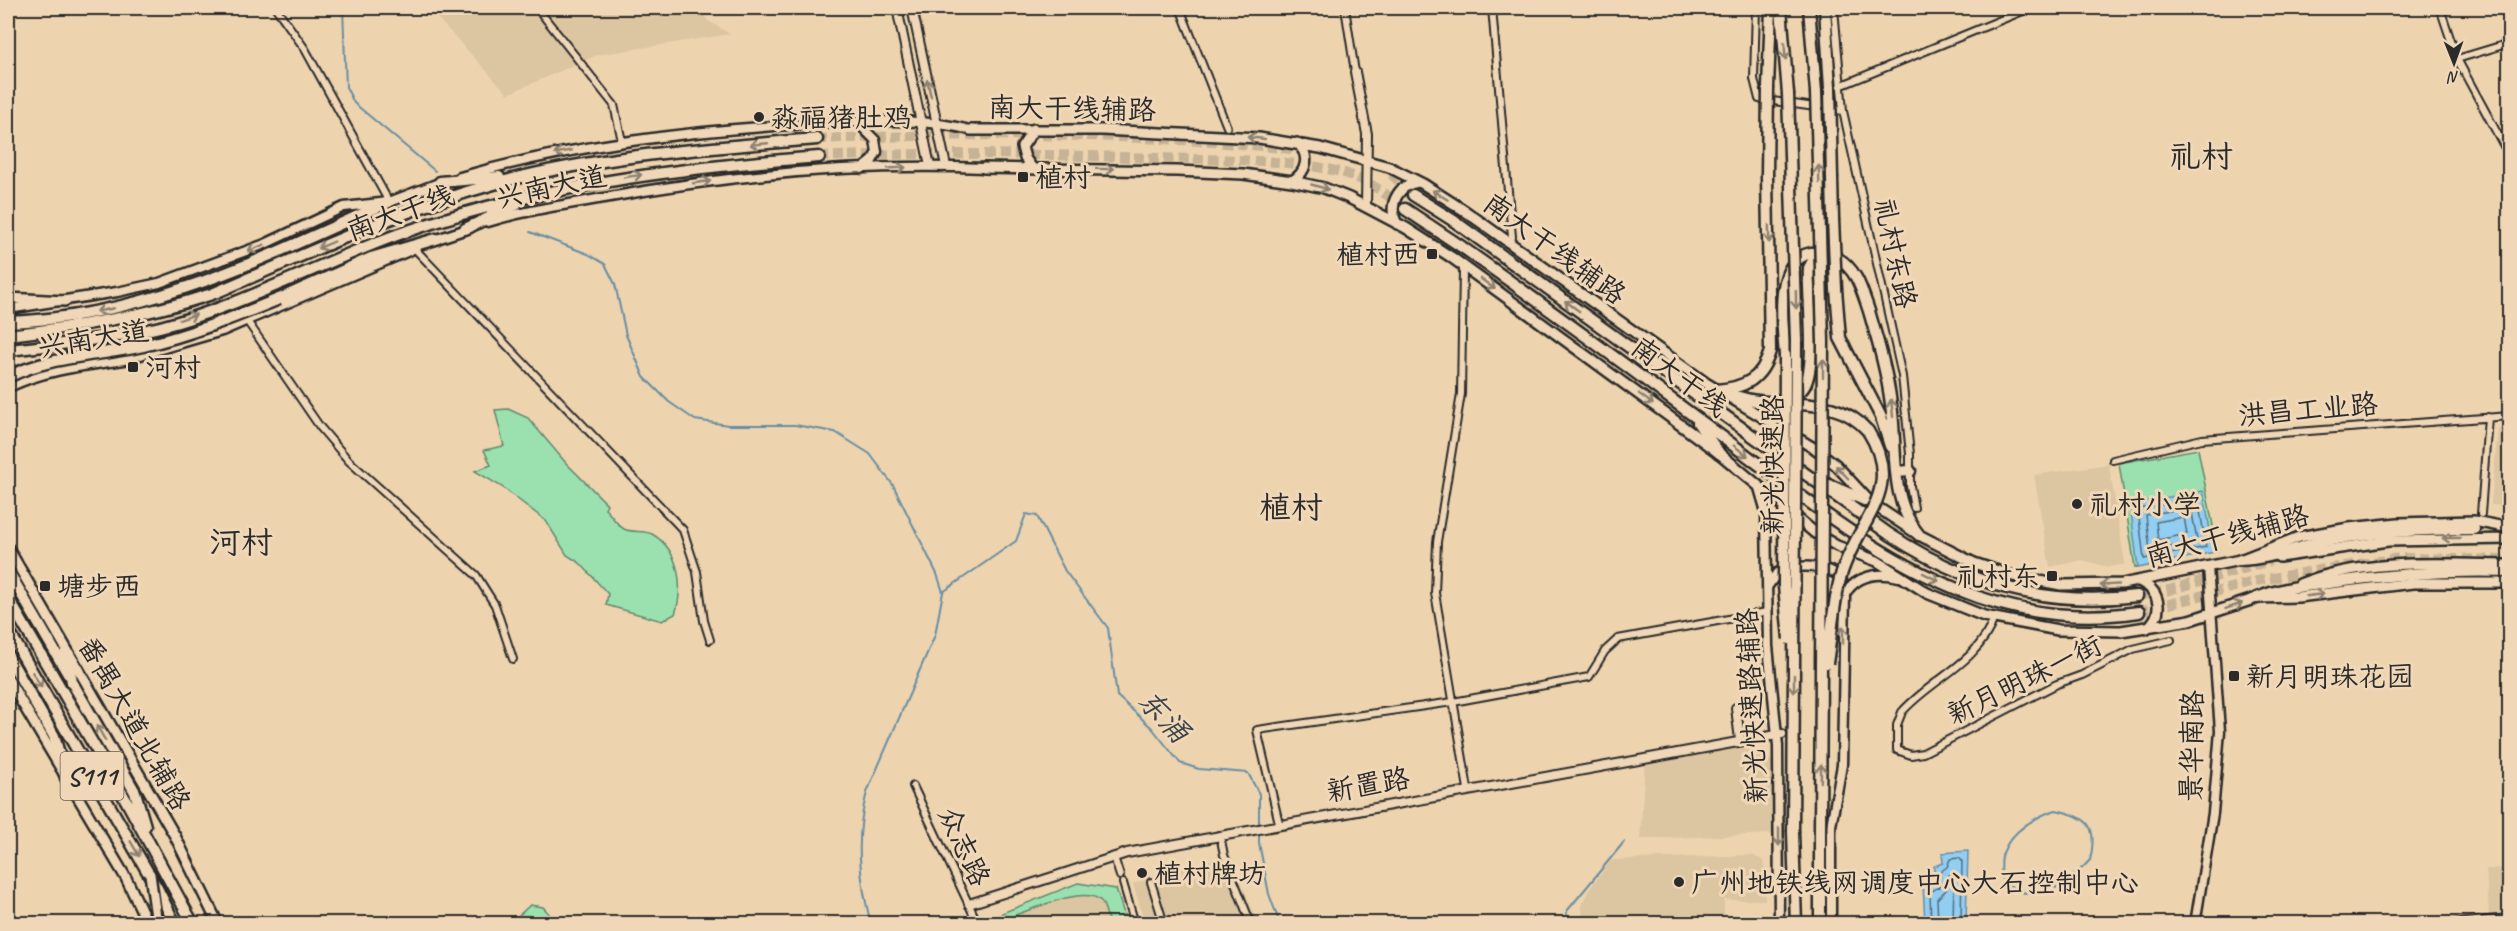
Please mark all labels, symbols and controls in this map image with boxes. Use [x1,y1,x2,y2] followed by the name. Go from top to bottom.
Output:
[2424,33,2484,93] north arrow
[1780,40,1791,60] one-way arrow
[2446,67,2459,87] text: N
[923,79,934,99] one-way arrow
[988,90,1156,127] street label: 南大干线辅路
[771,100,911,135] place label: 淼福猪肚鸡
[752,110,766,124] marker: 淼福猪肚鸡
[1246,132,1266,143] one-way arrow
[2169,136,2233,177] district label: 礼村
[749,138,769,149] one-way arrow
[554,147,573,158] one-way arrow
[493,158,610,215] street label: 兴南大道
[1035,160,1091,195] place label: 植村
[886,162,906,173] one-way arrow
[1095,164,1115,175] one-way arrow
[1814,164,1825,184] one-way arrow
[623,170,643,181] one-way arrow
[1016,170,1030,184] marker: 植村
[342,177,459,248] street label: 南大干线
[692,177,712,188] one-way arrow
[1310,182,1329,193] one-way arrow
[1476,185,1633,312] street label: 南大干线辅路
[1432,189,1449,201] one-way arrow
[1867,195,1924,312] street label: 礼村东路
[1763,224,1775,244] one-way arrow
[1336,237,1420,272] place label: 植村西
[318,240,336,251] one-way arrow
[247,243,266,254] one-way arrow
[1425,247,1439,261] marker: 植村西
[1480,278,1496,290] one-way arrow
[1790,289,1801,309] one-way arrow
[1565,300,1581,312] one-way arrow
[96,305,115,316] one-way arrow
[179,311,197,322] one-way arrow
[35,312,151,365] street label: 兴南大道
[1624,329,1735,424] street label: 南大干线
[145,350,201,385] place label: 河村
[1817,359,1829,379] one-way arrow
[126,360,140,374] marker: 河村
[2237,386,2379,433] street label: 洪昌工业路
[1637,393,1653,406] one-way arrow
[1755,395,1790,535] street label: 新光快速路
[1886,399,1897,419] one-way arrow
[1733,444,1749,457] one-way arrow
[1835,464,1850,479] one-way arrow
[1259,487,1323,528] district label: 植村
[2089,487,2201,522] place label: 礼村小学
[2070,497,2084,511] marker: 礼村小学
[2141,497,2313,574] street label: 南大干线辅路
[209,522,273,563] district label: 河村
[2442,532,2462,544] one-way arrow
[1956,559,2040,594] place label: 礼村东
[57,569,141,604] place label: 塘步西
[2045,569,2059,583] marker: 礼村东
[1922,572,1940,584] one-way arrow
[38,579,52,593] marker: 塘步西
[2100,579,2120,590] one-way arrow
[2305,589,2324,600] one-way arrow
[2224,600,2243,611] one-way arrow
[1729,607,1774,805] street label: 新光快速路辅路
[1837,626,1849,646] one-way arrow
[1941,627,2107,732] street label: 新月明珠一街
[70,630,199,817] street label: 番禺大道北辅路
[2246,659,2414,694] place label: 新月明珠花园
[2227,669,2241,683] marker: 新月明珠花园
[32,671,44,688] one-way arrow
[1788,673,1800,693] one-way arrow
[1130,681,1199,752] water label: 东涌
[2173,690,2210,802] street label: 景华南路
[95,725,107,742] one-way arrow
[60,752,124,800] road number: S111
[1324,760,1412,809] street label: 新置路
[1815,764,1826,784] one-way arrow
[931,801,998,892] street label: 众志路
[1773,827,1785,847] one-way arrow
[129,840,141,857] one-way arrow
[1154,856,1266,891] place label: 植村牌坊
[1691,865,2139,900] place label: 广州地铁线网调度中心大石控制中心
[1135,866,1149,880] marker: 植村牌坊
[1672,875,1686,889] marker: 广州地铁线网调度中心大石控制中心

